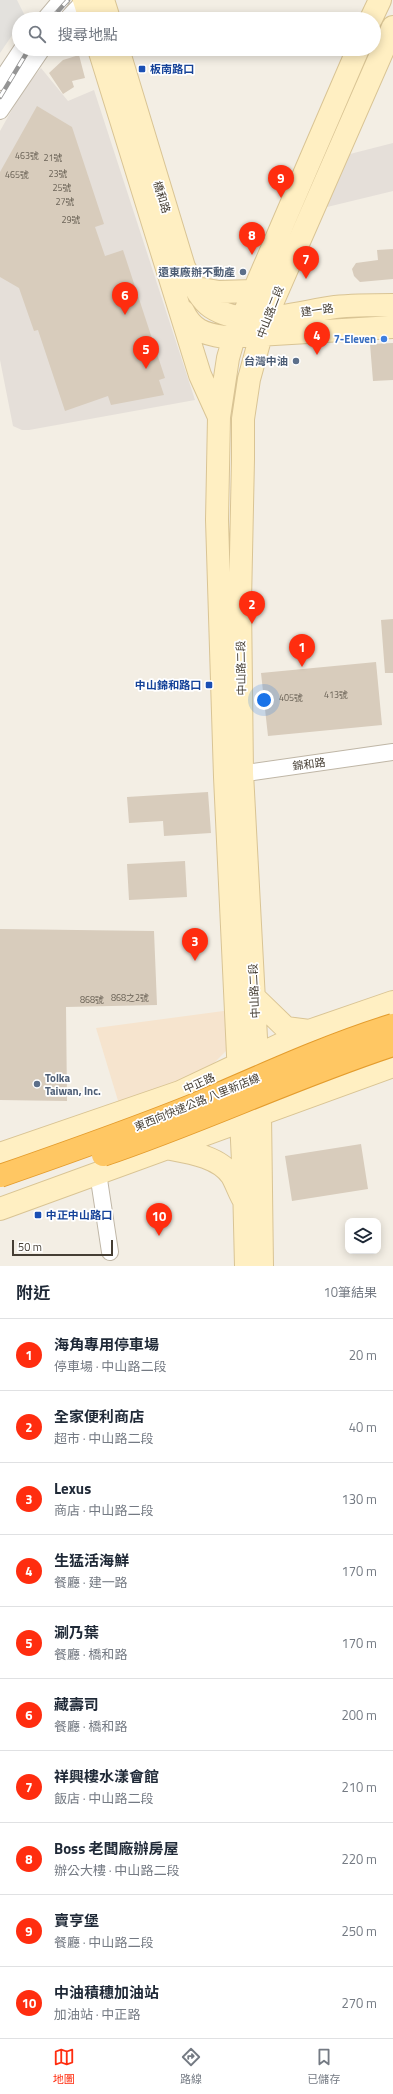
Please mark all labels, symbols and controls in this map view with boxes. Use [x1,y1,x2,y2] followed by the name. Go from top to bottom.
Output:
[12,12,381,56] search box
[26,23,48,45] icon: search
[58,23,118,46] text: 搜尋地點
[150,61,194,77] place label: 板南路口
[137,64,147,74] marker: 板南路口
[15,149,39,162] house number: 463號
[43,151,63,164] house number: 21號
[268,165,294,198] pin: 9
[48,167,68,180] house number: 23號
[5,168,29,181] house number: 465號
[150,179,174,215] street label: 橋和路
[52,181,72,194] house number: 25號
[55,195,75,208] house number: 27號
[61,213,81,226] house number: 29號
[239,222,265,255] pin: 8
[293,246,319,279] pin: 7
[158,264,235,280] place label: 遠東廠辦不動產
[238,267,248,277] marker: 遠東廠辦不動產
[112,282,138,315] pin: 6
[253,283,287,341] street label: 中山路二段
[300,300,334,320] street label: 建一路
[304,322,330,355] pin: 4
[334,331,376,347] place label: 7-Eleven
[379,334,389,344] marker: 7-Eleven
[133,336,159,369] pin: 5
[244,353,288,369] place label: 台灣中油
[291,356,301,366] marker: 台灣中油
[239,591,265,624] pin: 2
[289,634,315,667] pin: 1
[233,640,249,696] street label: 中山路二段
[135,677,201,693] place label: 中山錦和路口
[204,680,214,690] marker: 中山錦和路口
[324,688,348,701] house number: 413號
[254,690,274,710] your location
[279,691,303,704] house number: 405號
[292,754,326,774] street label: 錦和路
[182,928,208,961] pin: 3
[245,963,263,1019] street label: 中山路二段
[111,991,149,1004] house number: 868之2號
[80,993,104,1006] house number: 868號
[132,1069,262,1135] street label: 東西向快速公路 八里新店線
[181,1069,217,1097] street label: 中正路
[45,1070,101,1099] place label: Tolka Taiwan, Inc.
[32,1079,42,1089] marker: Tolka Taiwan, Inc.
[146,1203,172,1236] pin: 10
[46,1207,112,1223] place label: 中正中山路口
[33,1210,43,1220] marker: 中正中山路口
[345,1218,381,1254] map controls
[345,1218,381,1254] button: layers
[12,1238,113,1257] scale bar
[18,1239,42,1255] text: 50 m
[16,1280,50,1306] text: 附近
[323,1282,377,1302] text: 10筆結果
[54,1333,159,1356] text: 海角專用停車場
[25,1345,33,1365] text: 1
[349,1345,377,1365] text: 20 m
[54,1356,167,1376] text: 停車場 · 中山路二段
[54,1405,144,1428] text: 全家便利商店
[25,1417,33,1437] text: 2
[349,1417,377,1437] text: 40 m
[54,1428,154,1448] text: 超市 · 中山路二段
[54,1477,91,1500] text: Lexus
[25,1489,33,1509] text: 3
[341,1489,377,1509] text: 130 m
[54,1500,154,1520] text: 商店 · 中山路二段
[54,1549,129,1572] text: 生猛活海鮮
[25,1561,33,1581] text: 4
[341,1561,377,1581] text: 170 m
[54,1572,128,1592] text: 餐廳 · 建一路
[54,1621,99,1644] text: 涮乃葉
[25,1633,33,1653] text: 5
[341,1633,377,1653] text: 170 m
[54,1644,128,1664] text: 餐廳 · 橋和路
[54,1693,99,1716] text: 藏壽司
[25,1705,33,1725] text: 6
[341,1705,377,1725] text: 200 m
[54,1716,128,1736] text: 餐廳 · 橋和路
[54,1765,159,1788] text: 祥興樓水漾會館
[25,1777,33,1797] text: 7
[341,1777,377,1797] text: 210 m
[54,1788,154,1808] text: 飯店 · 中山路二段
[54,1837,179,1860] text: Boss 老闆廠辦房屋
[25,1849,33,1869] text: 8
[341,1849,377,1869] text: 220 m
[54,1860,180,1880] text: 辦公大樓 · 中山路二段
[54,1909,99,1932] text: 賣亨堡
[25,1921,33,1941] text: 9
[341,1921,377,1941] text: 250 m
[54,1932,154,1952] text: 餐廳 · 中山路二段
[54,1981,159,2004] text: 中油積穗加油站
[22,1993,36,2013] text: 10
[341,1993,377,2013] text: 270 m
[54,2004,141,2024] text: 加油站 · 中正路
[53,2046,75,2087] tab: 地圖
[180,2046,202,2087] tab: 路線
[307,2046,340,2087] tab: 已儲存

